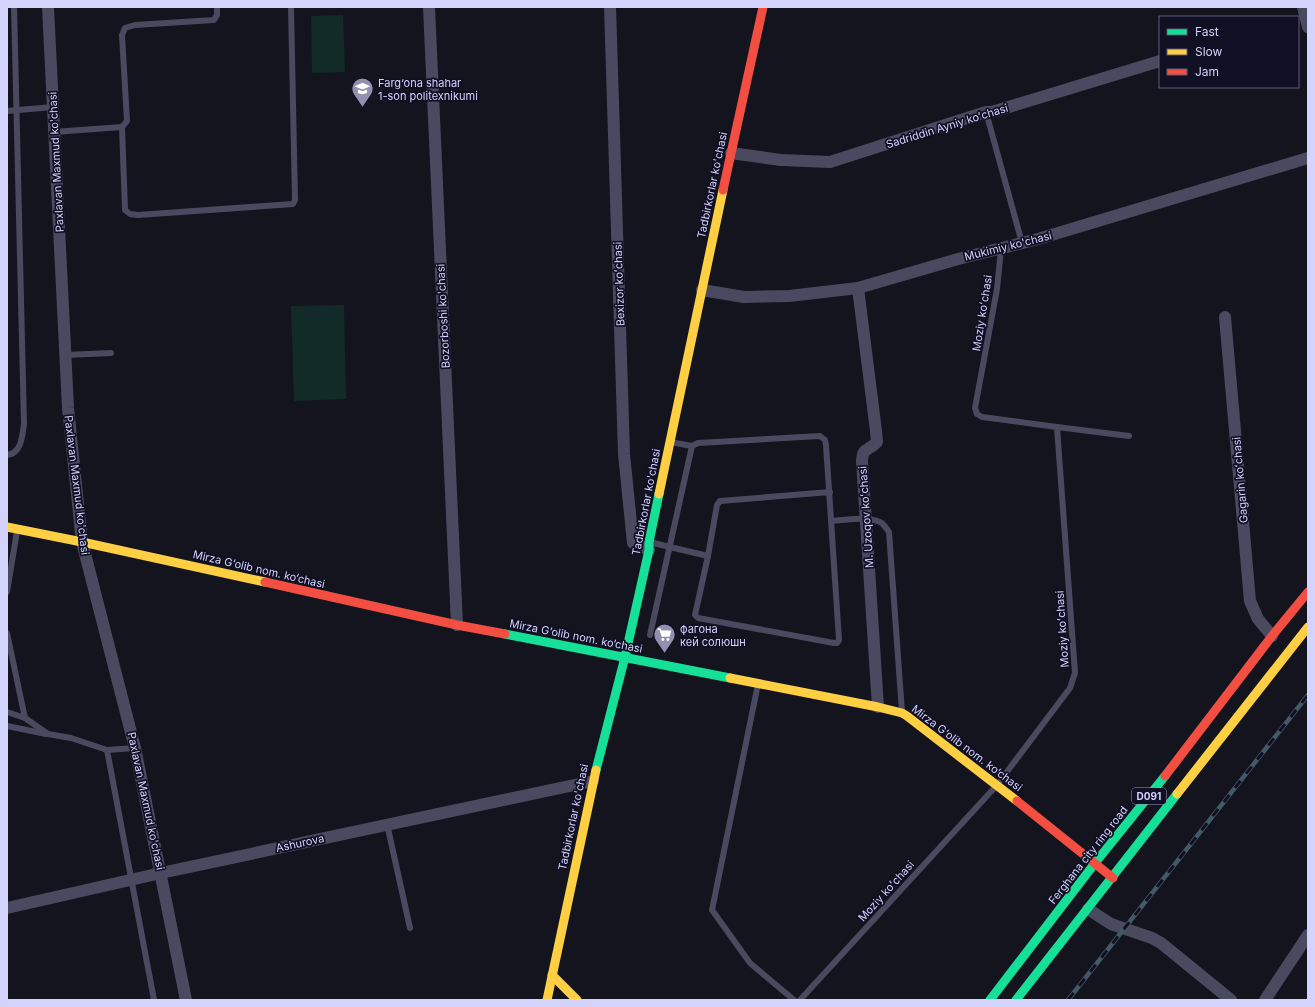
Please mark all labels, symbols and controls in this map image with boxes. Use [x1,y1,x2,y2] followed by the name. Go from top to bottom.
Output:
[1159,16,1299,88] legend
[1195,24,1219,39] text: Fast
[1195,44,1223,59] text: Slow
[1195,64,1219,79] text: Jam
[350,76,376,109] school or university icon: Farg‘ona shahar 1-son politexnikumi
[378,76,478,103] place label: Farg‘ona shahar 1-son politexnikumi
[45,91,67,233] street label: Paxlavan Maxmud ko'chasi
[884,101,1010,151] street label: Sadriddin Ayniy koʻchasi
[694,130,730,240] street label: Tadbirkorlar ko'chasi
[963,228,1053,264] street label: Mukimiy ko'chasi
[611,242,627,326] street label: Bexizor koʻchasi
[433,263,453,369] street label: Bozorboshi ko'chasi
[969,274,995,352] street label: Moziy koʻchasi
[61,414,93,556] street label: Paxlavan Maxmud ko'chasi
[1229,436,1251,524] street label: Gagarin koʻchasi
[629,447,663,557] street label: Tadbirkorlar ko'chasi
[855,466,877,568] street label: M. Uzoqov koʻchasi
[192,547,326,591] street label: Mirza G‘olib nom. ko‘chasi
[1052,590,1072,668] street label: Moziy koʻchasi
[508,616,644,656] street label: Mirza G‘olib nom. ko‘chasi
[652,622,678,655] supermarket icon: фагона кей солюшн
[680,622,746,649] place label: фагона кей солюшн
[909,702,1025,794] street label: Mirza G‘olib nom. ko‘chasi
[125,731,167,871] street label: Paxlavan Maxmud ko'chasi
[555,762,591,872] street label: Tadbirkorlar ko'chasi
[1132,788,1166,804] road number: D091
[1045,803,1131,907] street label: Ferghana city ring road
[275,831,325,855] street label: Ashurova
[855,858,917,924] street label: Moziy koʻchasi

